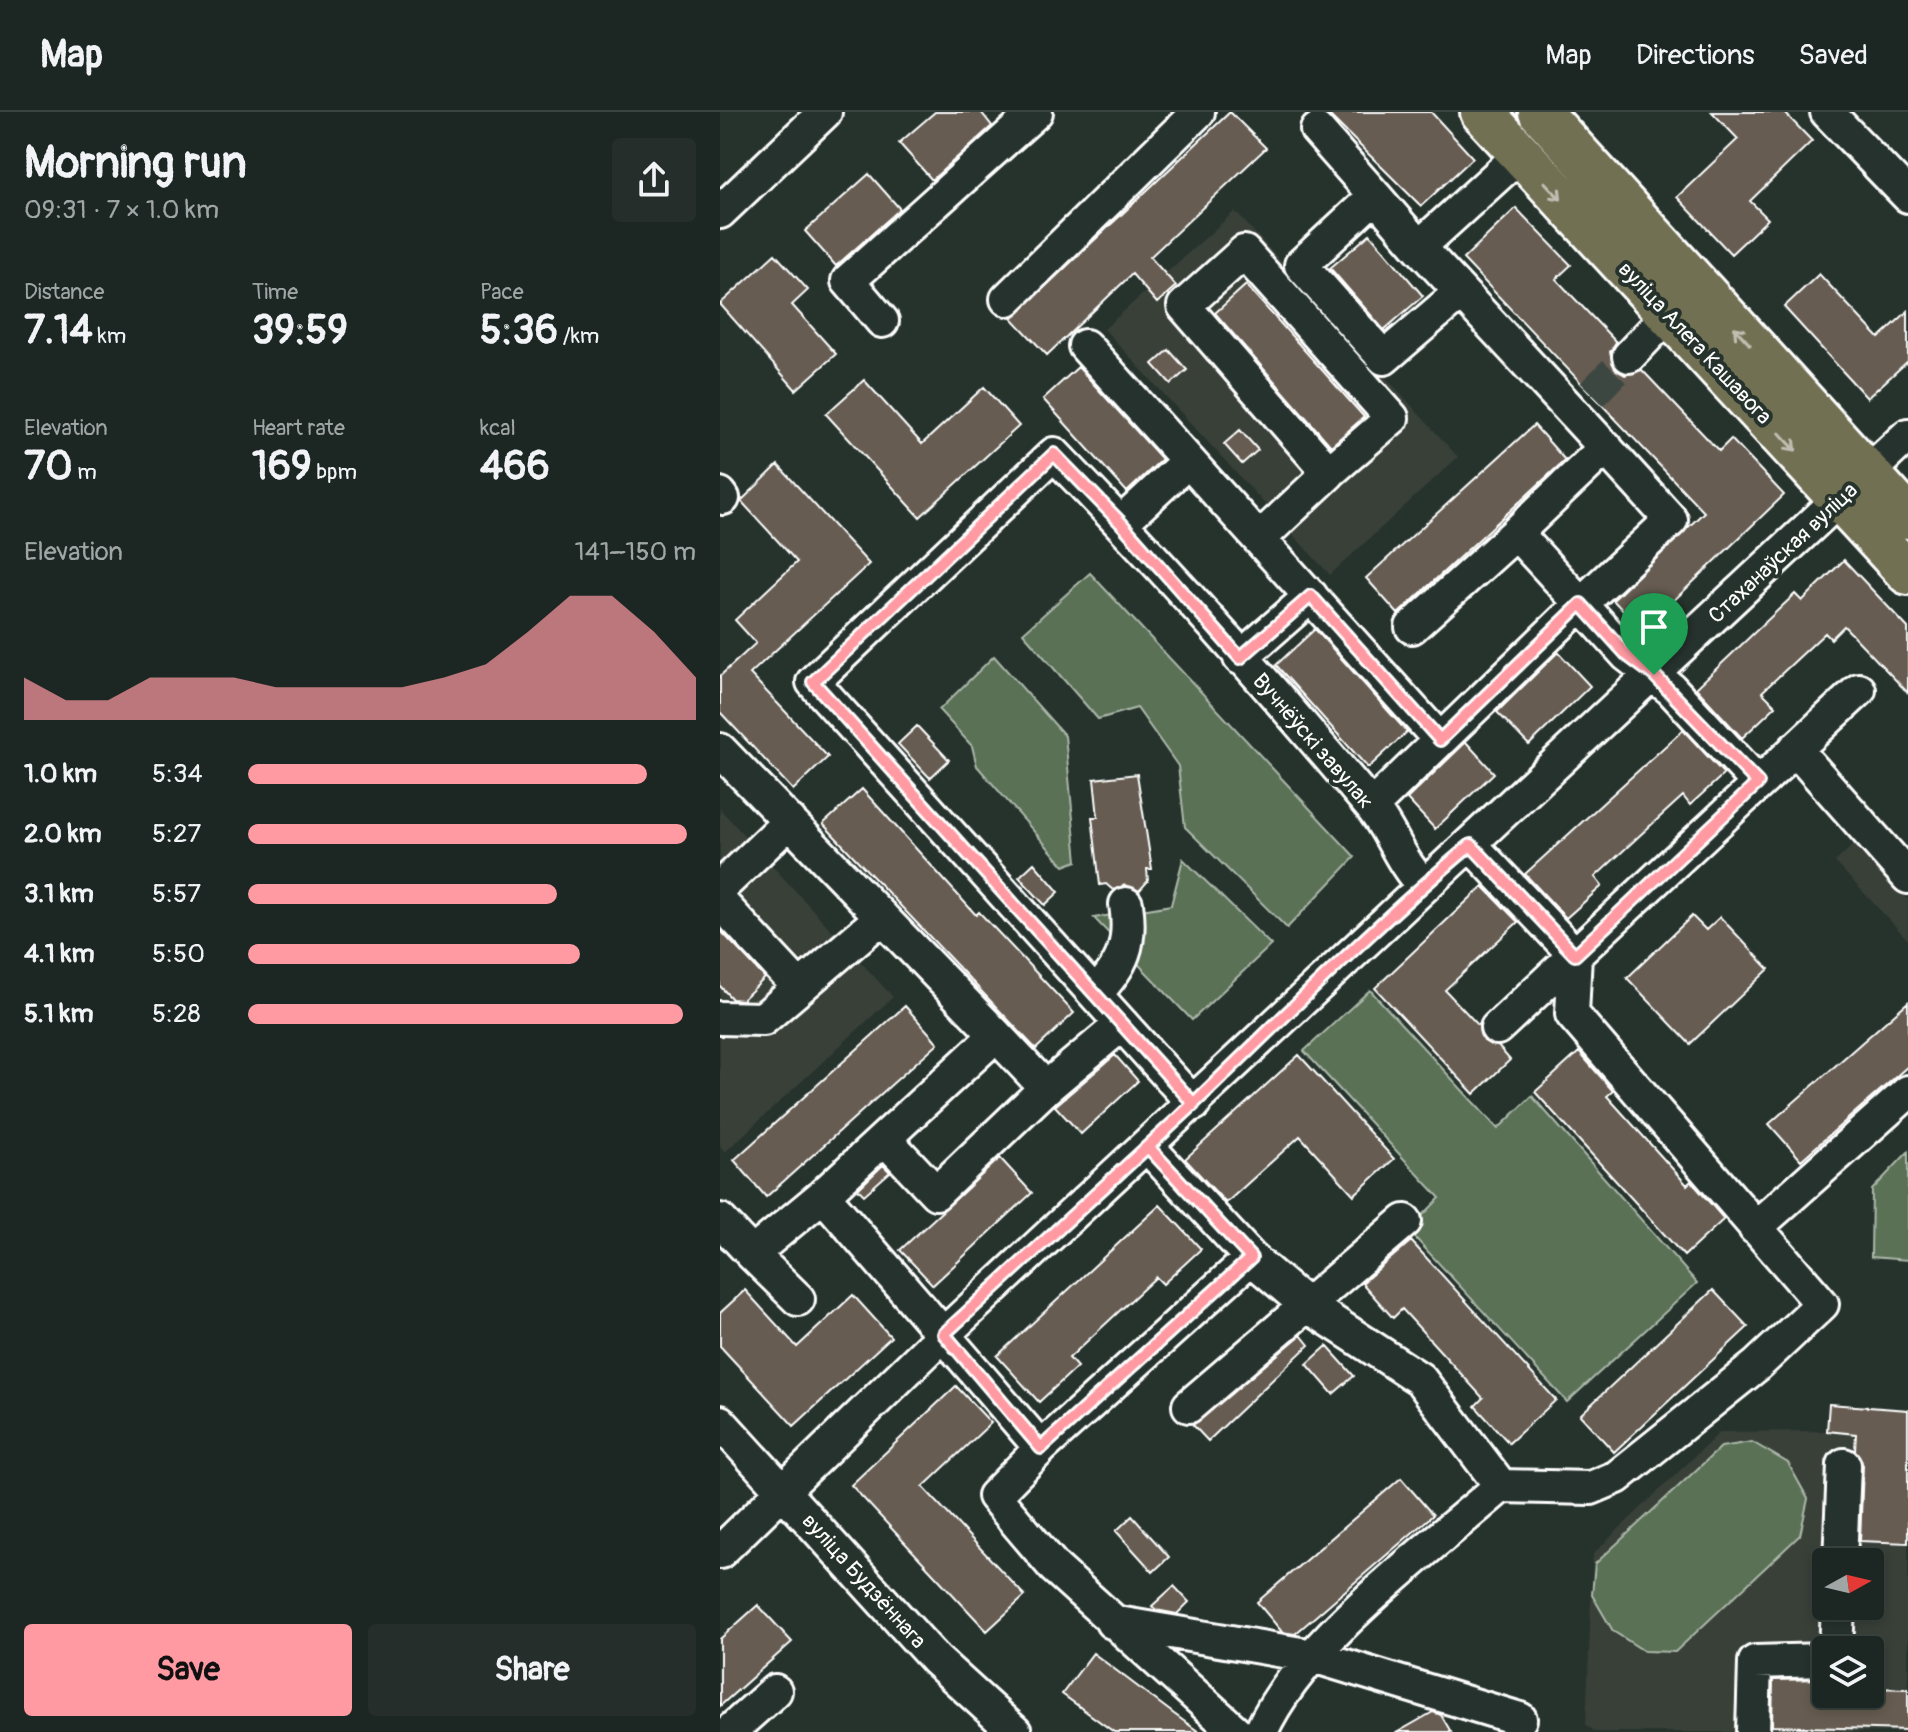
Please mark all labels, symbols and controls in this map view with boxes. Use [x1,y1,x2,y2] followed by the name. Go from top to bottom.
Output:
[40,31,103,79] text: Map
[1545,38,1592,73] text: Map
[1636,38,1755,73] text: Directions
[1799,38,1868,73] text: Saved
[24,136,247,191] text: Morning run
[612,138,696,222] button: share
[1543,180,1562,200] one-way arrow
[24,194,219,226] text: 09:31 · 7 × 1.0 km
[1612,256,1778,430] street label: вуліца Алега Кашавога
[24,278,104,306] text: Distance
[252,278,298,306] text: Time
[480,278,524,306] text: Pace
[24,306,93,355] text: 7.14
[252,306,348,355] text: 39:59
[480,306,558,355] text: 5:36
[93,322,126,350] text: km
[558,322,599,350] text: /km
[1734,326,1752,346] one-way arrow
[24,414,108,442] text: Elevation
[252,414,345,442] text: Heart rate
[480,414,516,442] text: kcal
[1778,432,1797,452] one-way arrow
[24,442,72,491] text: 70
[252,442,312,491] text: 169
[480,442,550,491] text: 466
[72,458,97,486] text: m
[312,458,357,486] text: bpm
[1702,476,1864,630] street label: Стаханаўская вуліца
[24,536,123,568] text: Elevation
[575,536,696,568] text: 141–150 m
[1620,593,1688,675] pin
[1632,605,1676,649] icon: arrive
[1246,667,1380,815] street label: Вучнёўскі завулак
[24,758,97,790] text: 1.0 km
[152,758,203,790] text: 5:34
[24,818,102,850] text: 2.0 km
[152,818,201,850] text: 5:27
[24,878,94,910] text: 3.1 km
[152,878,201,910] text: 5:57
[24,938,95,970] text: 4.1 km
[152,938,205,970] text: 5:50
[24,998,94,1030] text: 5.1 km
[152,998,201,1030] text: 5:28
[796,1507,932,1655] street label: вуліца Будзённага
[1812,1548,1884,1620] north arrow
[1812,1548,1884,1708] map controls
[24,1624,352,1716] button: Save
[368,1624,696,1716] button: Share
[1812,1636,1884,1708] button: layers

